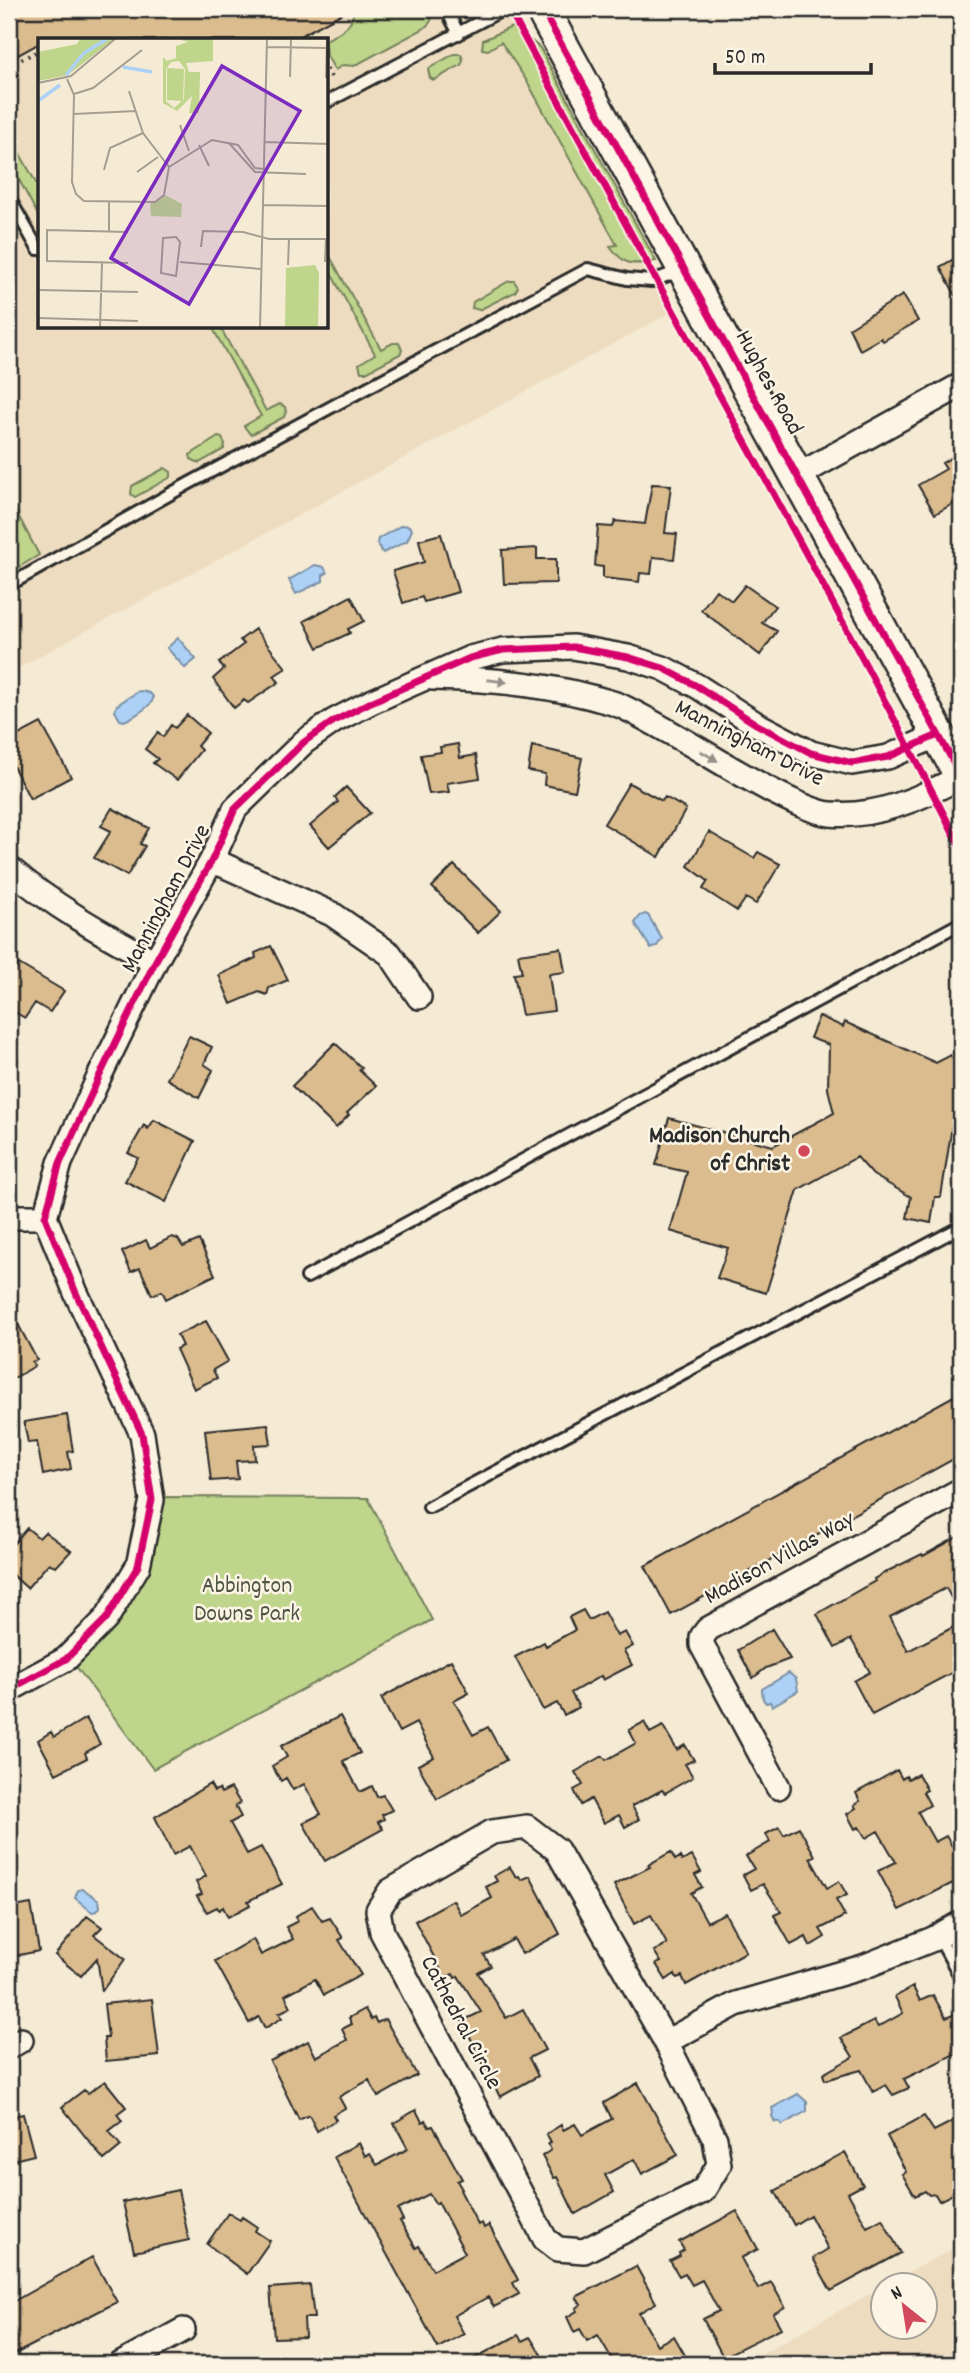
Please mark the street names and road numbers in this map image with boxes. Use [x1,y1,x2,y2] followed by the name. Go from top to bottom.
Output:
[725,324,811,442] street label: Hughes Road
[668,692,830,796] street label: Manningham Drive
[114,819,220,979] street label: Manningham Drive
[699,1503,863,1614] street label: Madison Villas Way
[410,1950,510,2096] street label: Cathedral Circle

